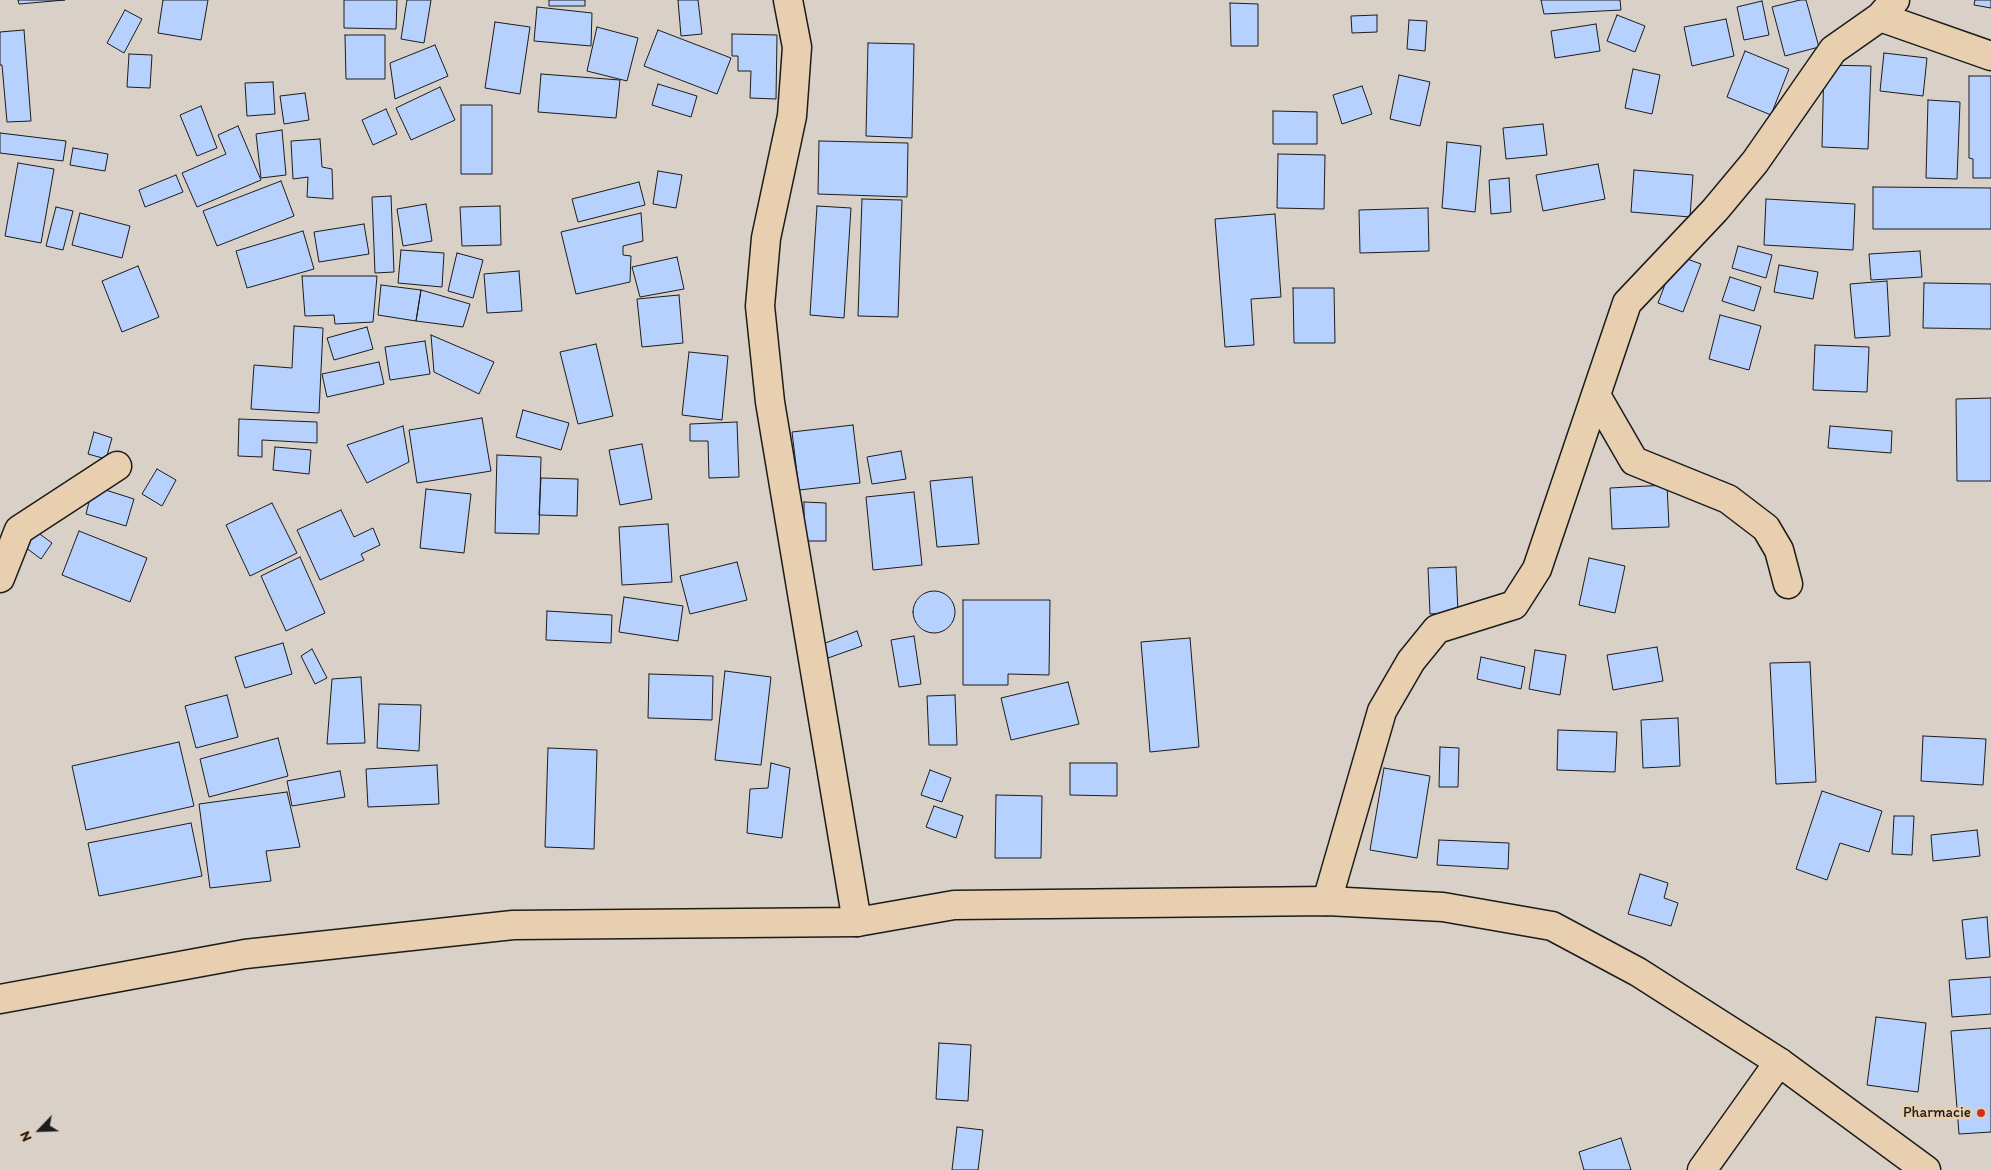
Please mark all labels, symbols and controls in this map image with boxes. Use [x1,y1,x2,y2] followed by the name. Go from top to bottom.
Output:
[1903,1104,1971,1122] place label: Pharmacie
[15,1105,65,1155] north arrow
[1975,1107,1987,1119] marker: Pharmacie
[16,1129,36,1144] text: N

